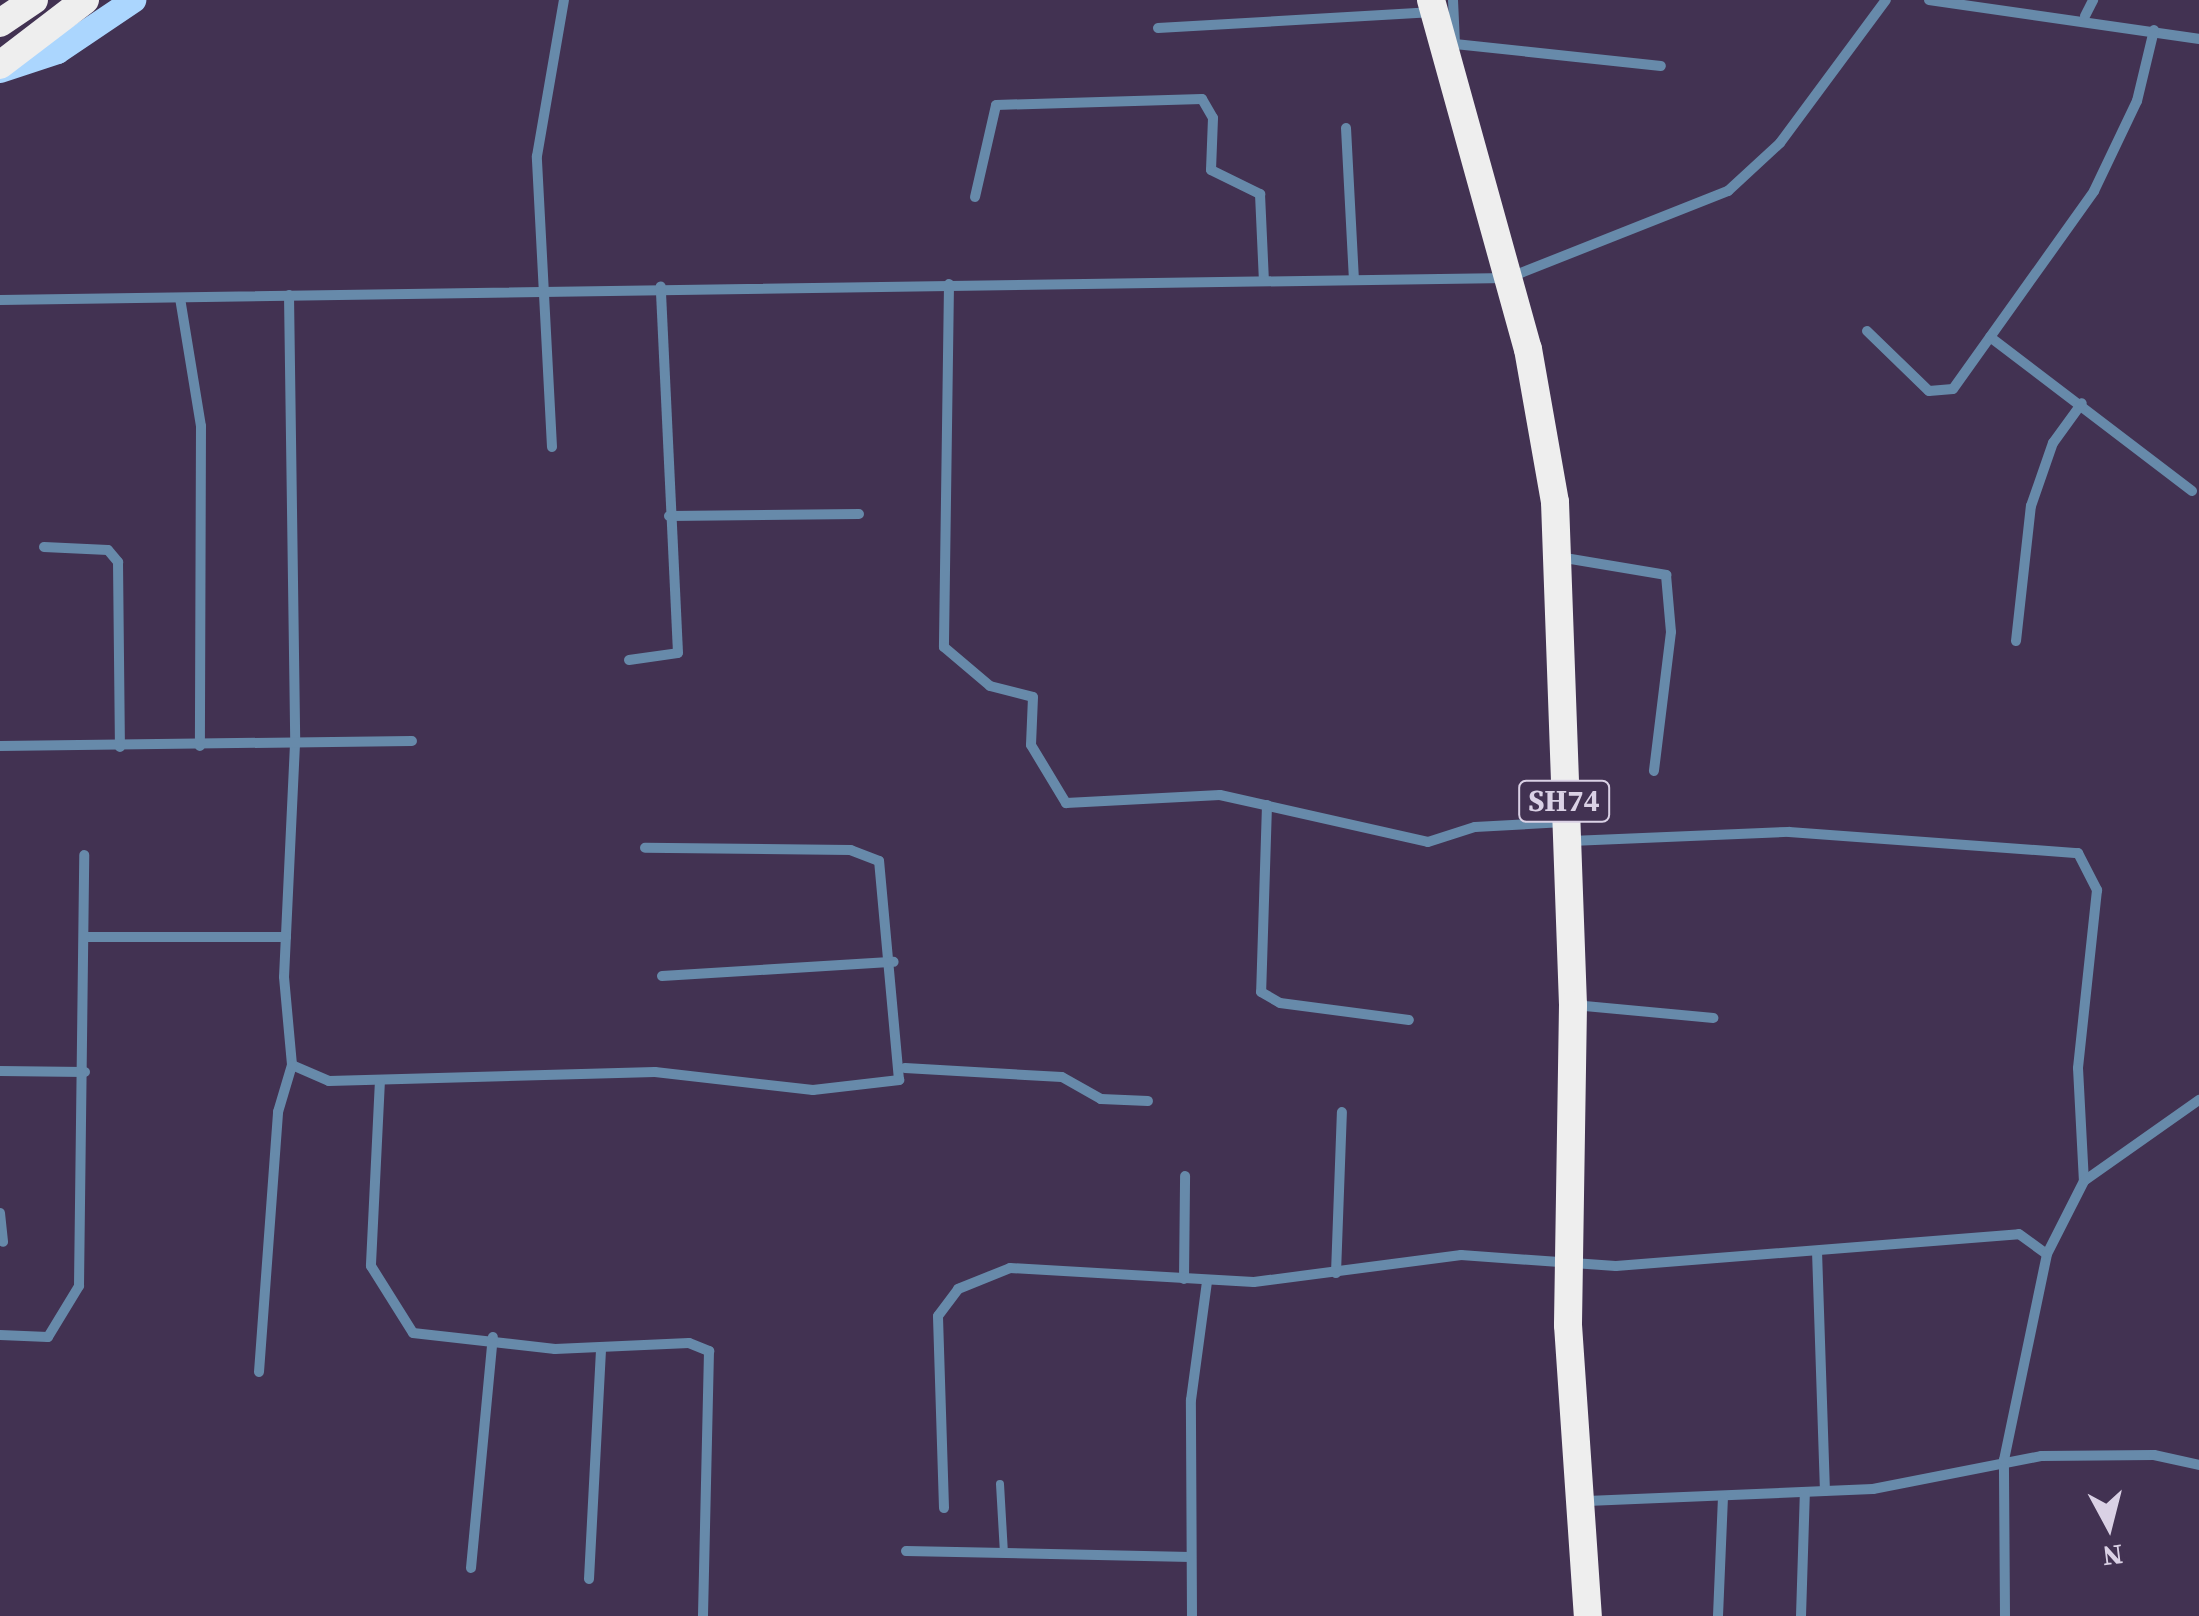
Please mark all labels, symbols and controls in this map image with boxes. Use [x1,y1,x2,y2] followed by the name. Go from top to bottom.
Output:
[1516,776,1612,826] road number: SH74
[2059,1476,2159,1576] north arrow
[2100,1536,2125,1576] text: N

